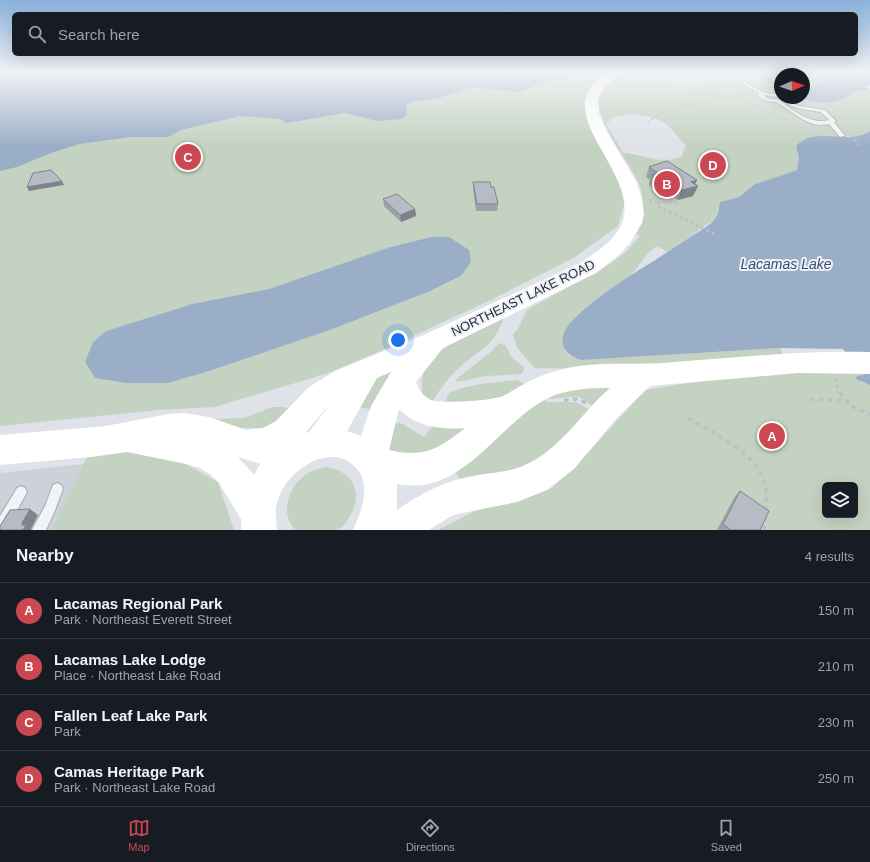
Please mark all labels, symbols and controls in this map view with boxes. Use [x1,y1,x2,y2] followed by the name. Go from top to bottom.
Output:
[12,12,858,56] search box
[26,23,48,45] icon: search
[58,26,140,43] text: Search here
[774,68,810,104] north arrow
[175,142,201,172] pin: C
[700,150,726,180] pin: D
[654,169,680,199] pin: B
[740,256,832,272] water label: Lacamas Lake
[449,257,597,339] street label: NORTHEAST LAKE ROAD
[388,330,408,350] your location
[759,421,785,451] pin: A
[822,482,858,518] map controls
[822,482,858,518] button: layers
[16,546,74,565] text: Nearby
[805,549,854,564] text: 4 results
[54,595,222,612] text: Lacamas Regional Park
[24,603,34,618] text: A
[818,603,854,618] text: 150 m
[54,612,232,627] text: Park · Northeast Everett Street
[54,651,206,668] text: Lacamas Lake Lodge
[24,659,34,674] text: B
[818,659,854,674] text: 210 m
[54,668,221,683] text: Place · Northeast Lake Road
[54,707,207,724] text: Fallen Leaf Lake Park
[24,715,34,730] text: C
[818,715,854,730] text: 230 m
[54,724,81,739] text: Park
[54,763,204,780] text: Camas Heritage Park
[24,771,34,786] text: D
[818,771,854,786] text: 250 m
[54,780,215,795] text: Park · Northeast Lake Road
[128,817,150,853] tab: Map
[406,817,455,853] tab: Directions
[711,817,742,853] tab: Saved

